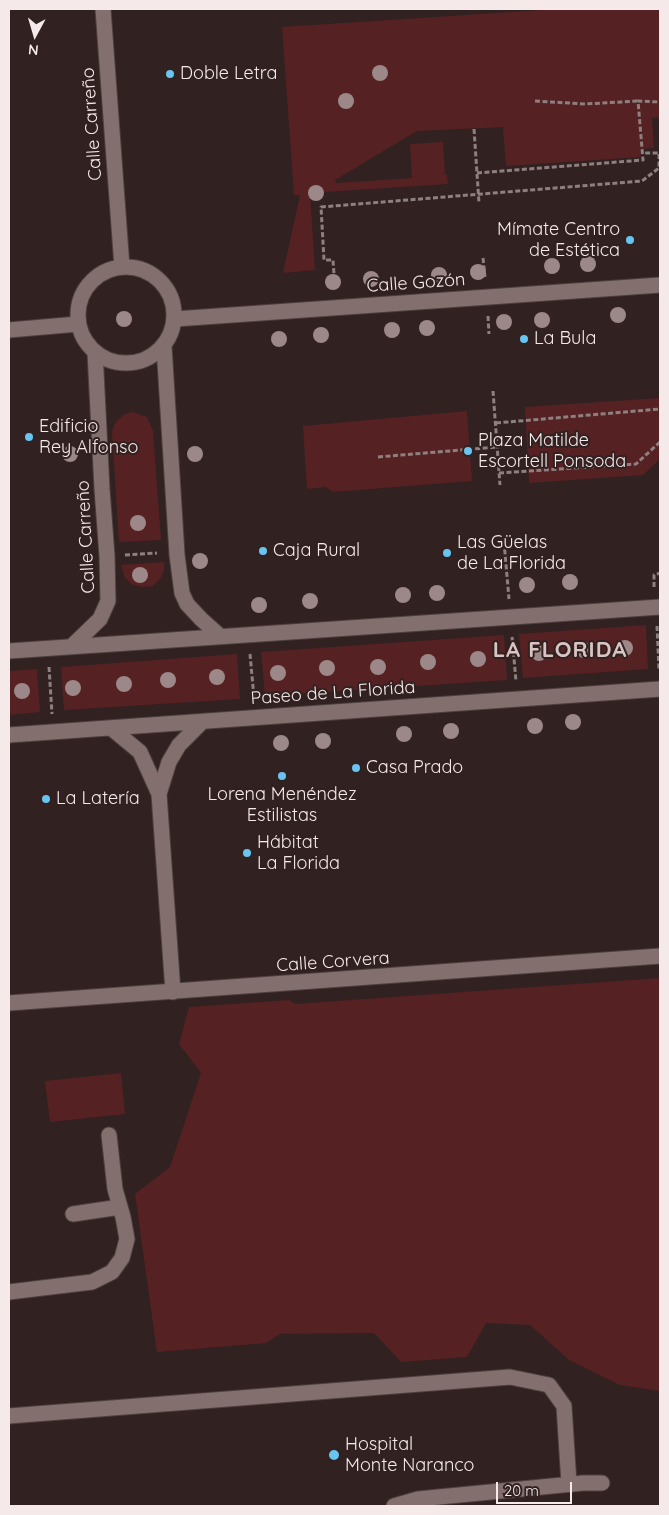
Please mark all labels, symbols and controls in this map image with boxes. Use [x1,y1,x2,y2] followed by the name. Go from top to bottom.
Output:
[10,10,60,60] north arrow
[27,40,40,59] text: N
[180,63,277,85] place label: Doble Letra
[77,67,107,181] street label: Calle Carreño
[164,68,176,80] marker: Doble Letra
[497,219,620,262] place label: Mímate Centro de Estética
[624,234,636,246] marker: Mímate Centro de Estética
[366,269,466,297] street label: Calle Gozón
[534,328,596,350] place label: La Bula
[518,333,530,345] marker: La Bula
[39,416,138,458] place label: Edificio Rey Alfonso
[478,430,626,472] place label: Plaza Matilde Escortell Ponsoda
[23,431,35,443] marker: Edificio Rey Alfonso
[462,445,474,457] marker: Plaza Matilde Escortell Ponsoda
[72,480,100,594] street label: Calle Carreño
[457,532,566,574] place label: Las Güelas de La Florida
[273,540,360,562] place label: Caja Rural
[257,545,269,557] marker: Caja Rural
[441,547,453,559] marker: Las Güelas de La Florida
[491,637,629,663] district label: LA FLORIDA
[250,676,416,710] street label: Paseo de La Florida
[366,757,463,779] place label: Casa Prado
[350,762,362,774] marker: Casa Prado
[276,770,288,782] marker: Lorena Menéndez Estilistas
[207,784,357,826] place label: Lorena Menéndez Estilistas
[56,788,140,810] place label: La Latería
[40,793,52,805] marker: La Latería
[257,832,340,874] place label: Hábitat La Florida
[241,847,253,859] marker: Hábitat La Florida
[276,947,390,977] street label: Calle Corvera
[345,1434,474,1476] place label: Hospital Monte Naranco
[327,1448,341,1462] marker: Hospital Monte Naranco
[499,1472,575,1504] scale bar
[504,1481,539,1500] text: 20 m

